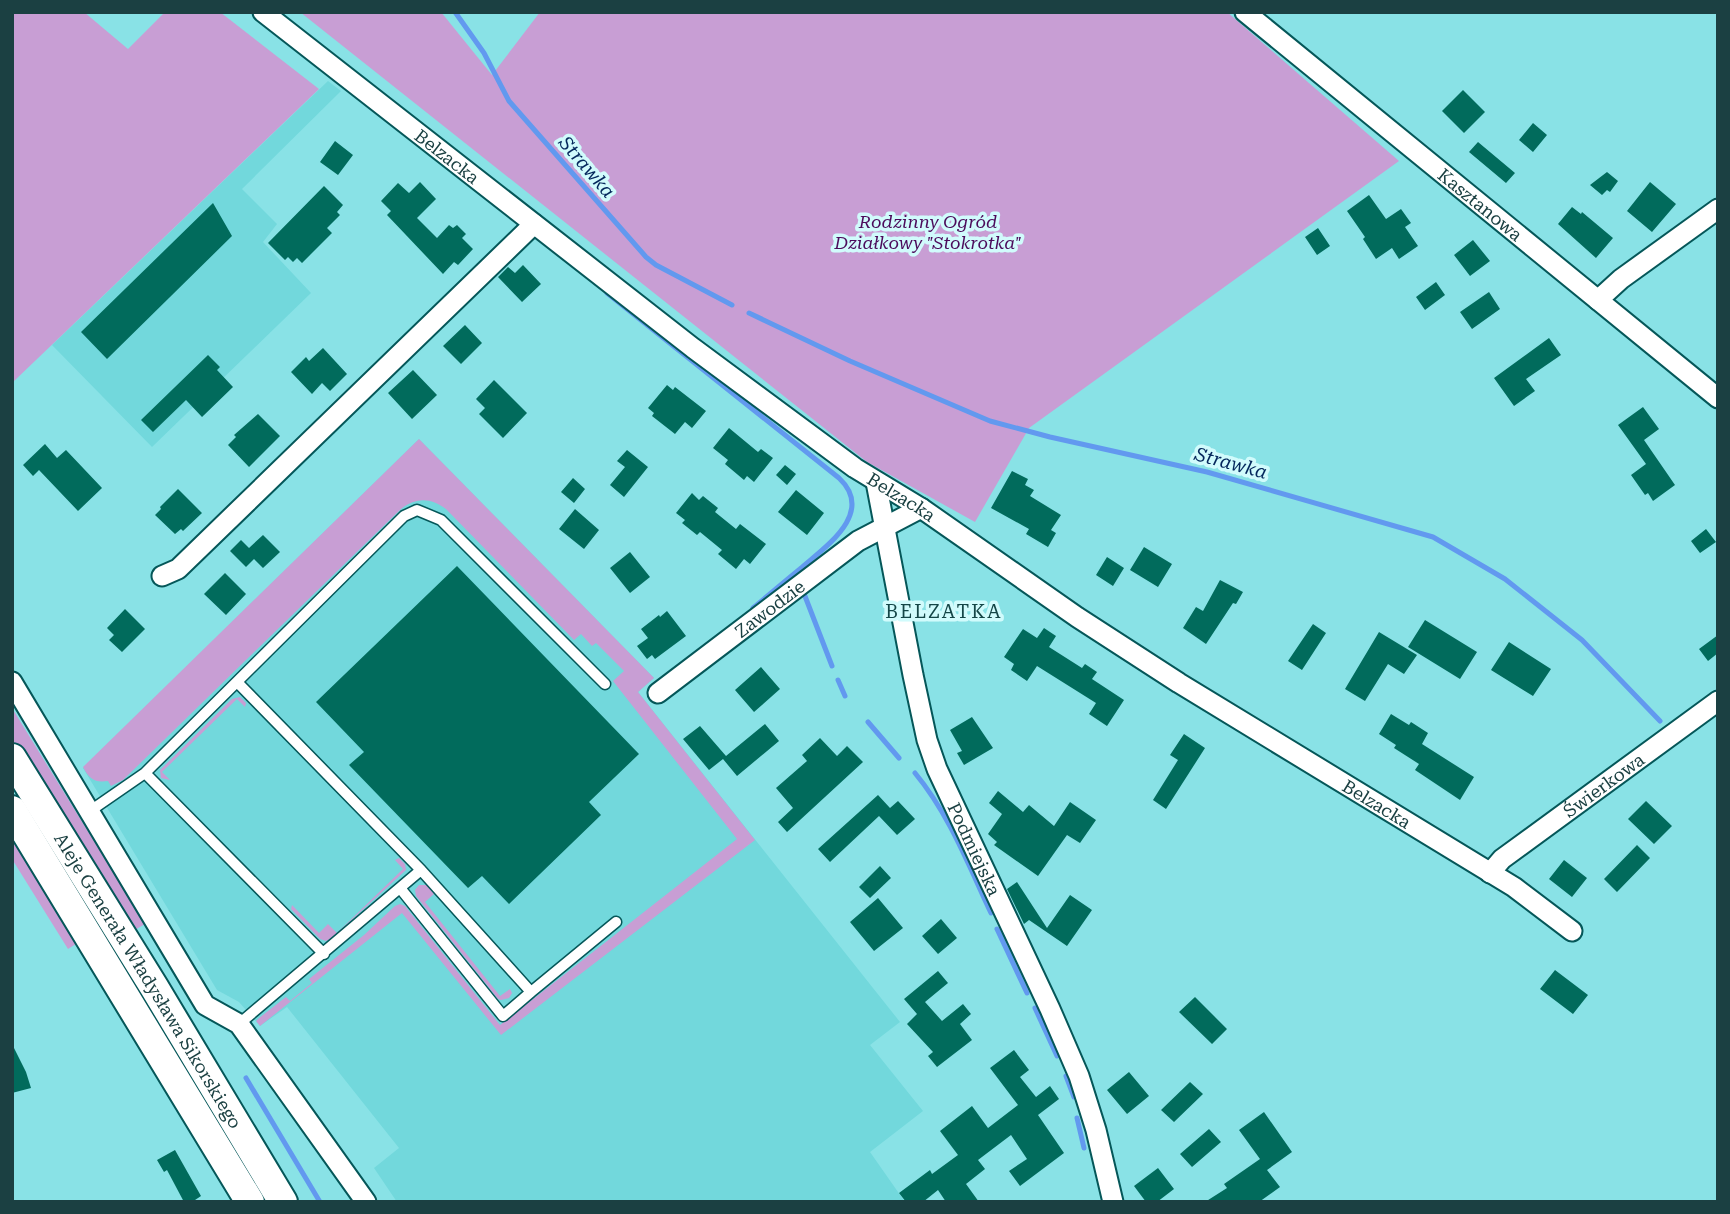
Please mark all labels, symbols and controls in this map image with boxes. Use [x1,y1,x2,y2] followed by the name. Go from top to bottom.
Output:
[411,124,484,188] street label: Belzacka
[553,131,620,202] water label: Strawka
[1434,164,1527,245] street label: Kasztanowa
[833,211,1022,253] park label: Rodzinny Ogród Działkowy "Stokrotka"
[1191,442,1270,484] water label: Strawka
[864,468,940,526] street label: Belzacka
[730,575,809,641] street label: Zawodzie
[885,600,1003,623] district label: BELZATKA
[1559,748,1648,821] street label: Świerkowa
[1339,775,1415,832] street label: Belzacka
[944,799,1006,899] street label: Podmiejska
[50,829,247,1132] street label: Aleje Generała Władysława Sikorskiego

